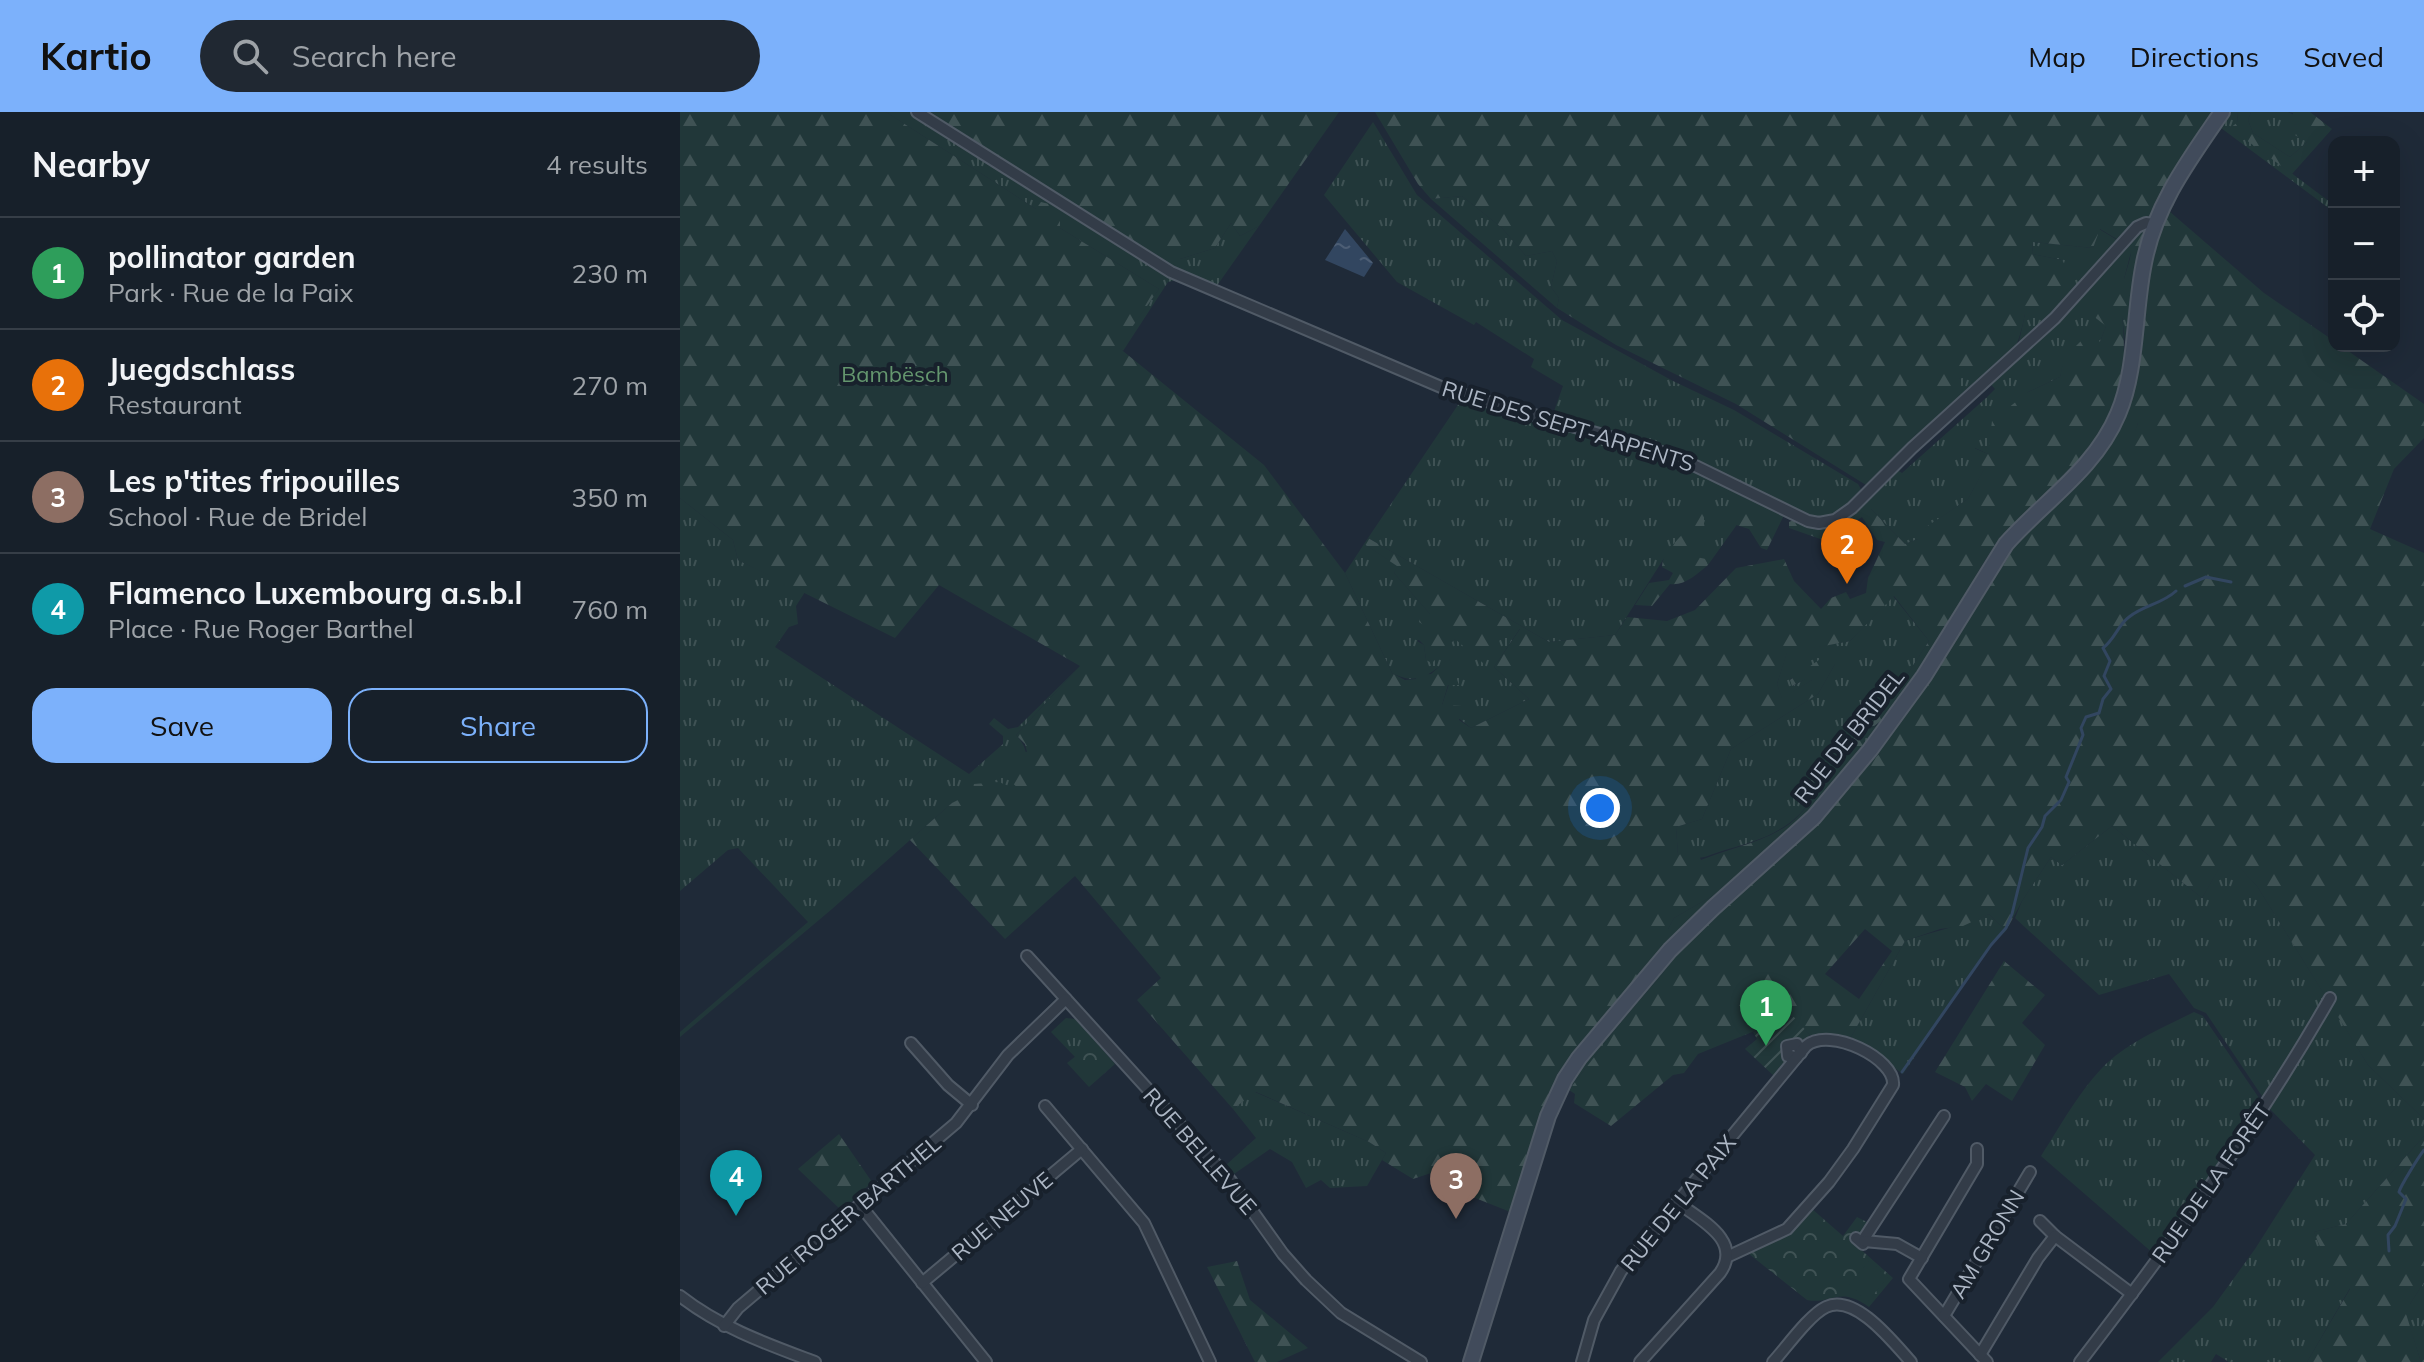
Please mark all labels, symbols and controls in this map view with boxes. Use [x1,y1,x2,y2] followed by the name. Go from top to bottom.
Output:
[200,20,760,92] search box
[40,32,152,80] text: Kartio
[228,34,272,78] icon: search
[292,37,457,75] text: Search here
[2028,39,2086,74] text: Map
[2130,39,2259,74] text: Directions
[2303,39,2384,74] text: Saved
[2328,136,2400,352] map controls
[2328,136,2400,208] button: +
[32,143,150,186] text: Nearby
[546,148,648,181] text: 4 results
[2328,208,2400,280] button: −
[108,238,355,276] text: pollinator garden
[50,257,66,290] text: 1
[572,257,648,290] text: 230 m
[108,276,353,309] text: Park · Rue de la Paix
[2328,280,2400,352] button: locate
[108,350,295,388] text: Juegdschlass
[841,360,949,388] park label: Bambësch
[50,369,66,402] text: 2
[572,369,648,402] text: 270 m
[1439,374,1697,478] street label: RUE DES SEPT-ARPENTS
[108,388,242,421] text: Restaurant
[108,462,400,500] text: Les p'tites fripouilles
[50,481,66,514] text: 3
[572,481,648,514] text: 350 m
[108,500,367,533] text: School · Rue de Bridel
[1821,518,1873,584] pin: 2
[108,574,522,612] text: Flamenco Luxembourg a.s.b.l
[50,593,66,626] text: 4
[572,593,648,626] text: 760 m
[108,612,414,645] text: Place · Rue Roger Barthel
[1788,663,1910,809] street label: RUE DE BRIDEL
[32,688,332,763] button: Save
[348,688,648,763] button: Share
[1580,788,1620,828] your location
[1740,980,1792,1046] pin: 1
[1137,1082,1263,1220] street label: RUE BELLEVUE
[2145,1098,2277,1268] street label: RUE DE LA FORÊT
[750,1129,946,1301] street label: RUE ROGER BARTHEL
[1614,1129,1742,1277] street label: RUE DE LA PAIX
[710,1150,762,1216] pin: 4
[1430,1153,1482,1219] pin: 3
[946,1166,1058,1266] street label: RUE NEUVE
[1944,1185,2030,1303] street label: AM GRONN

